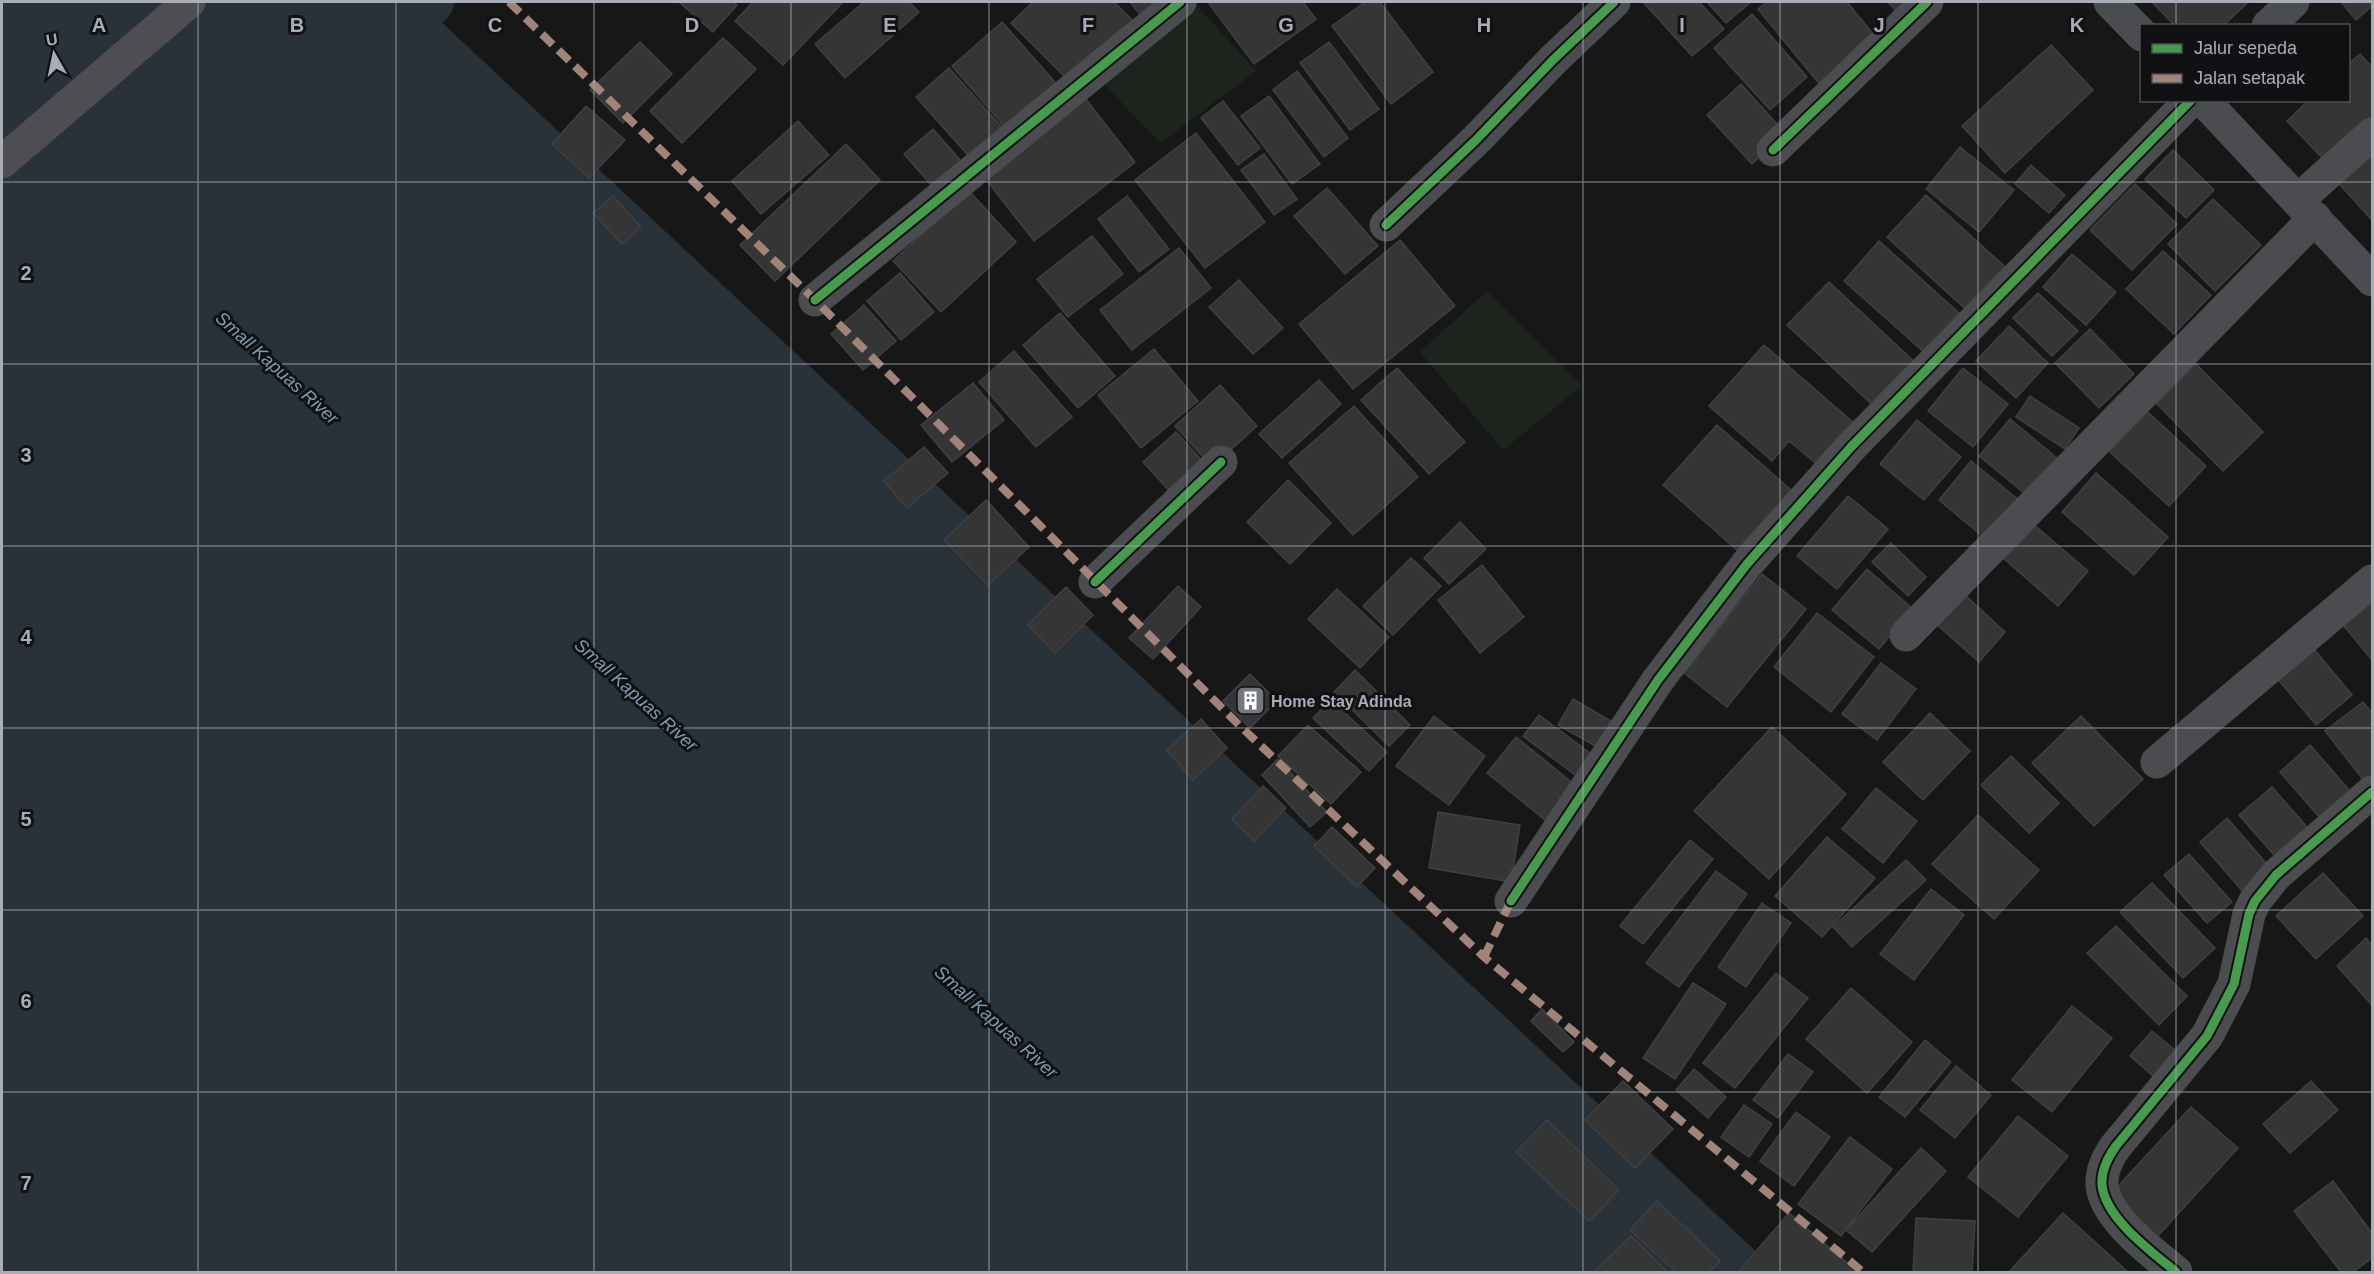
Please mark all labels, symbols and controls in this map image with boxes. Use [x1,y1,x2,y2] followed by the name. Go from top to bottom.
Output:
[92,14,106,36] text: A
[290,14,304,36] text: B
[488,14,502,36] text: C
[685,14,699,36] text: D
[883,14,897,36] text: E
[1082,14,1094,36] text: F
[1278,14,1294,36] text: G
[1477,14,1491,36] text: H
[1679,14,1685,36] text: I
[1873,14,1885,36] text: J
[2070,14,2085,36] text: K
[24,24,84,84] north arrow
[2140,24,2350,102] legend
[45,30,59,49] text: U
[2194,38,2298,58] text: Jalur sepeda
[2194,68,2306,88] text: Jalan setapak
[20,262,32,284] text: 2
[212,308,343,429] water label: Small Kapuas River
[20,444,32,466] text: 3
[20,626,32,648] text: 4
[571,635,702,756] water label: Small Kapuas River
[1234,685,1266,717] building icon: Home Stay Adinda
[1271,693,1412,710] place label: Home Stay Adinda
[20,808,32,830] text: 5
[931,962,1062,1083] water label: Small Kapuas River
[20,990,32,1012] text: 6
[20,1172,32,1194] text: 7

